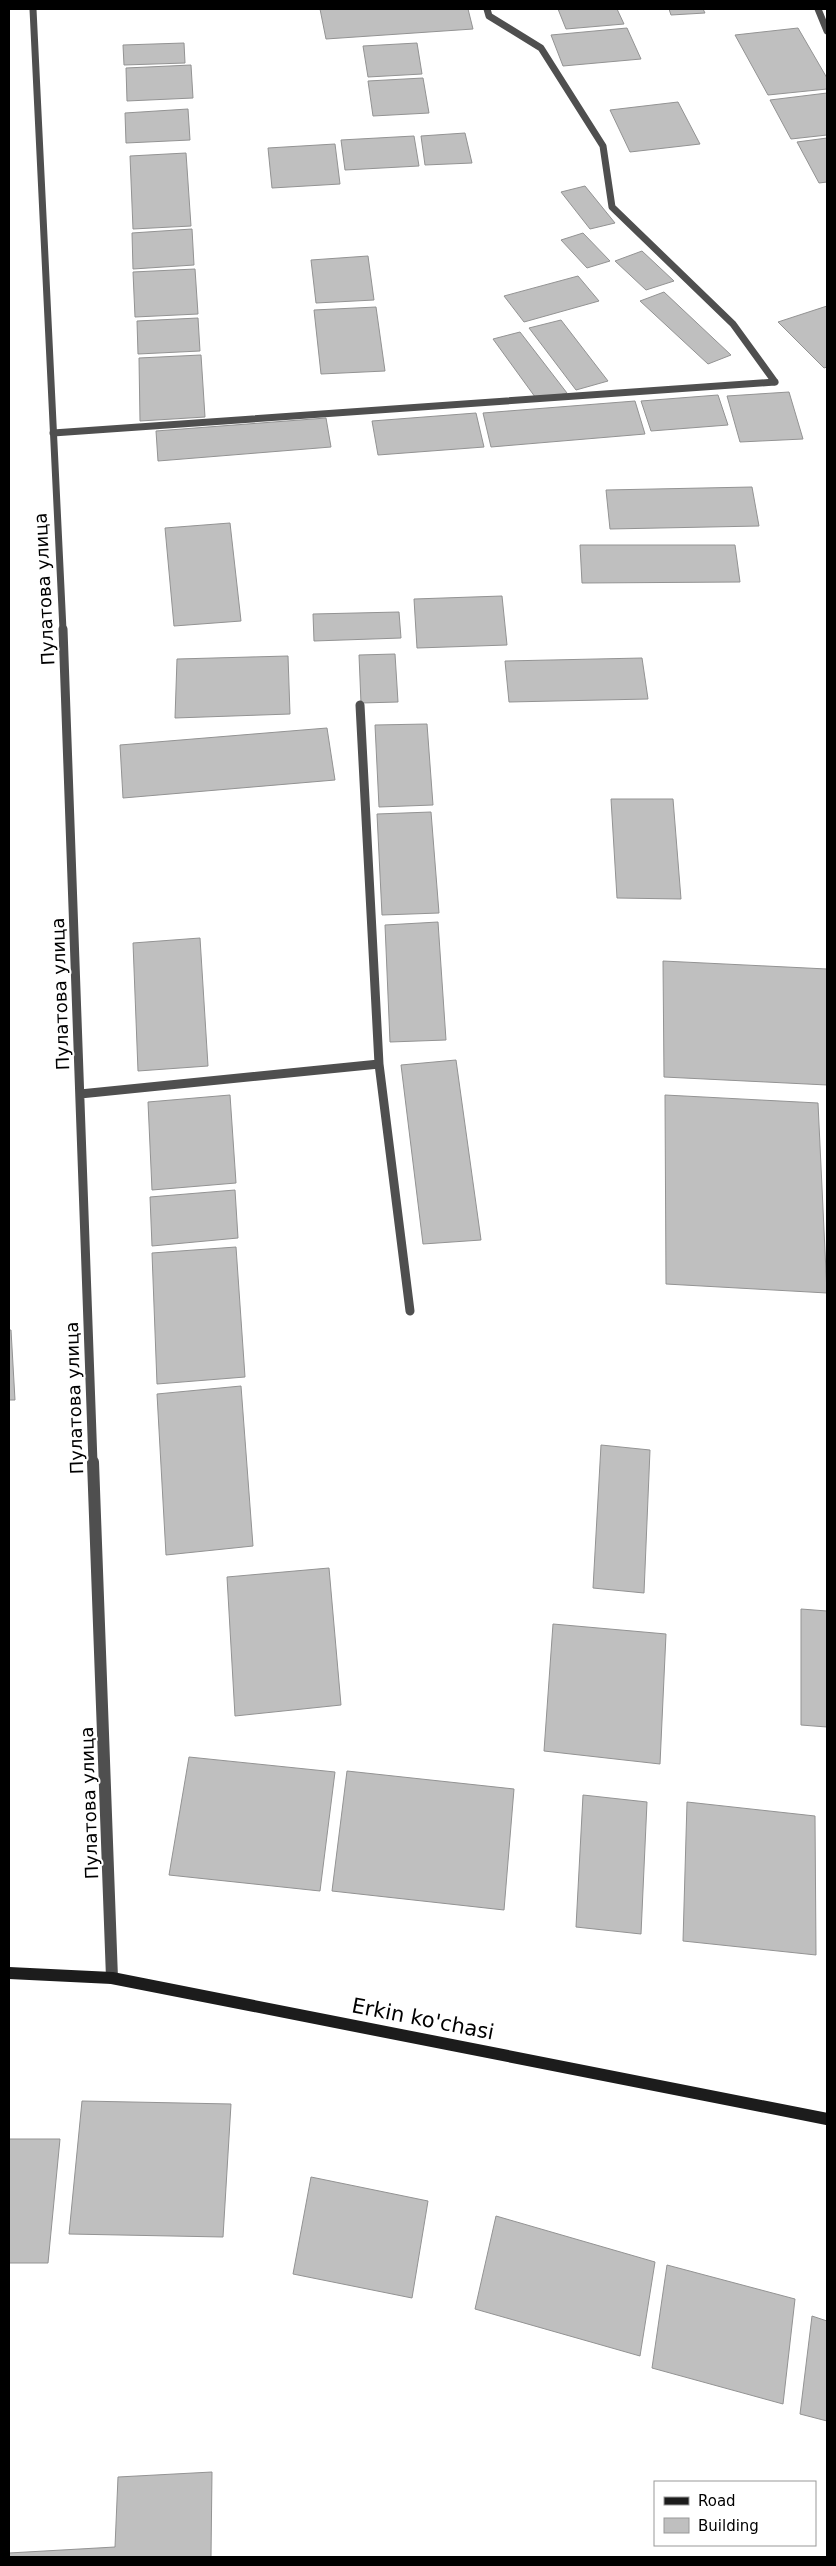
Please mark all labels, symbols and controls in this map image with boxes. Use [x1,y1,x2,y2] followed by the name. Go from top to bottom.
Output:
[30,512,58,666] street label: Пулатова улица
[47,917,73,1071] street label: Пулатова улица
[61,1321,87,1475] street label: Пулатова улица
[76,1726,102,1880] street label: Пулатова улица
[350,1993,496,2045] street label: Erkin ko'chasi
[654,2481,816,2546] legend
[698,2492,736,2510] text: Road
[698,2517,759,2535] text: Building

